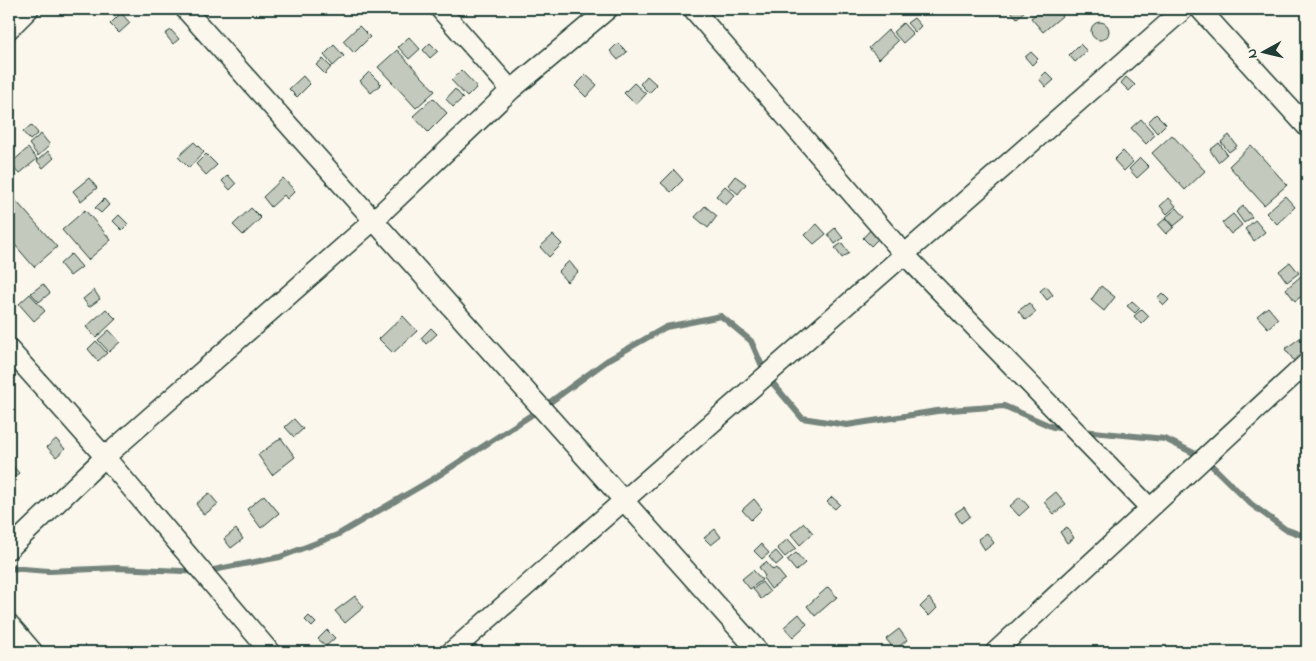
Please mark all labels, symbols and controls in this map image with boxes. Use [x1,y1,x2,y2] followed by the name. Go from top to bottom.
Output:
[1238,28,1288,78] north arrow
[1242,47,1264,60] text: N

